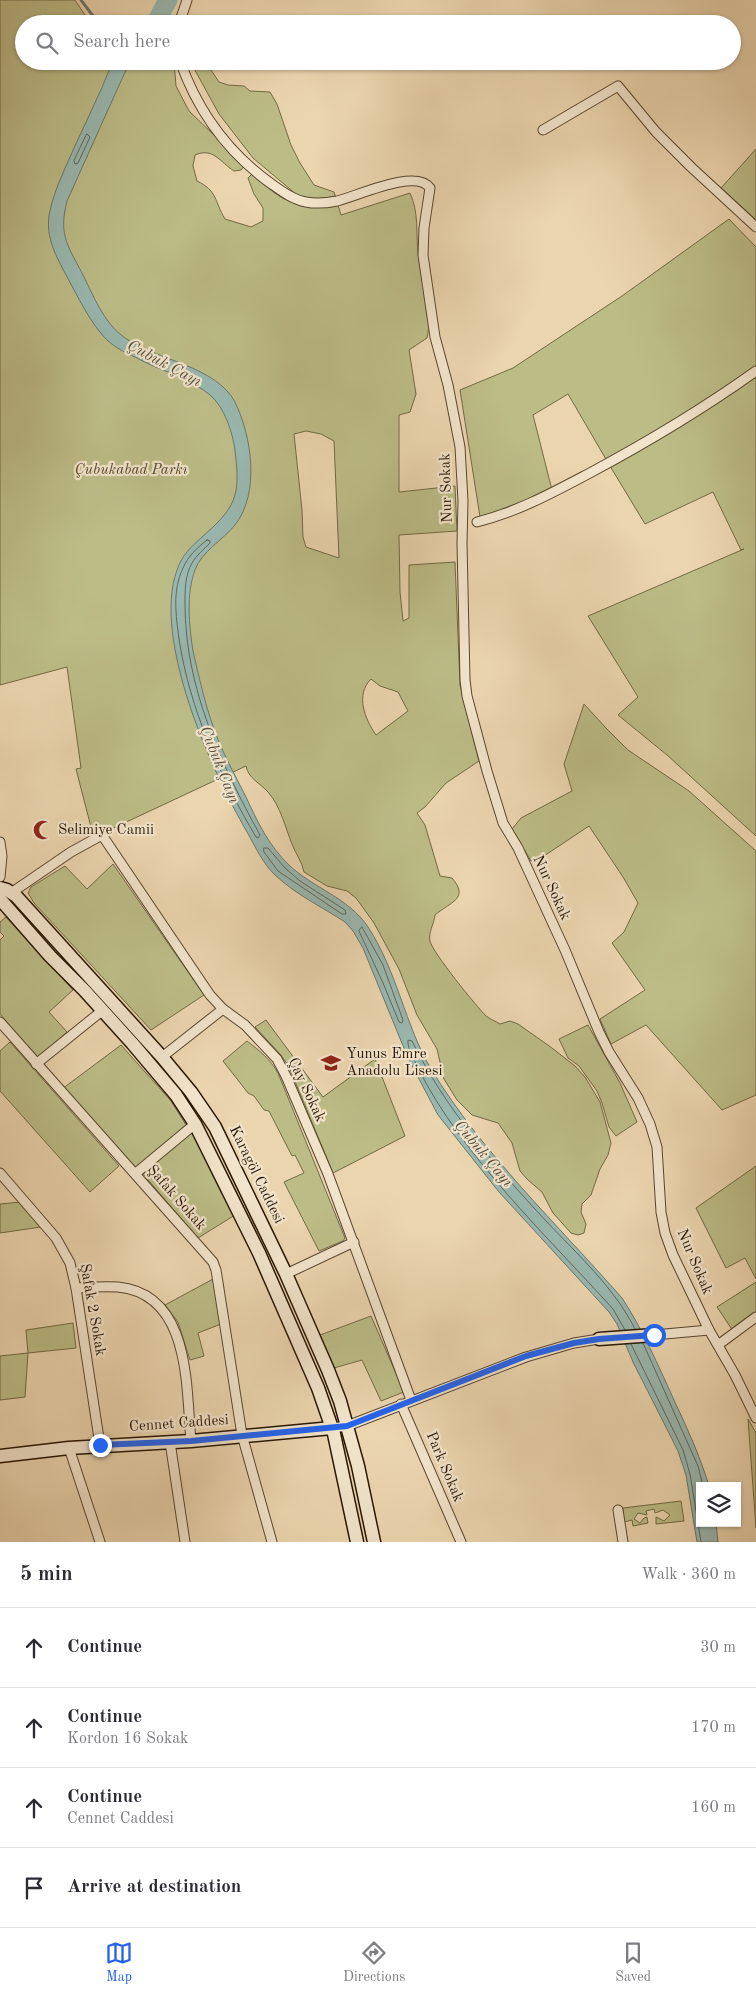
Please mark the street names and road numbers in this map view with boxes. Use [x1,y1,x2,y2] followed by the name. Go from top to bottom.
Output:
[438,453,456,523] street label: Nur Sokak
[529,853,573,923] street label: Nur Sokak
[285,1056,327,1125] street label: Çay Sokak
[226,1124,286,1226] street label: Karagöl Caddesi
[144,1163,208,1234] street label: Şafak Sokak
[673,1227,715,1297] street label: Nur Sokak
[76,1263,108,1358] street label: Şafak 2 Sokak
[129,1413,229,1435] street label: Cennet Caddesi
[422,1430,466,1505] street label: Park Sokak

